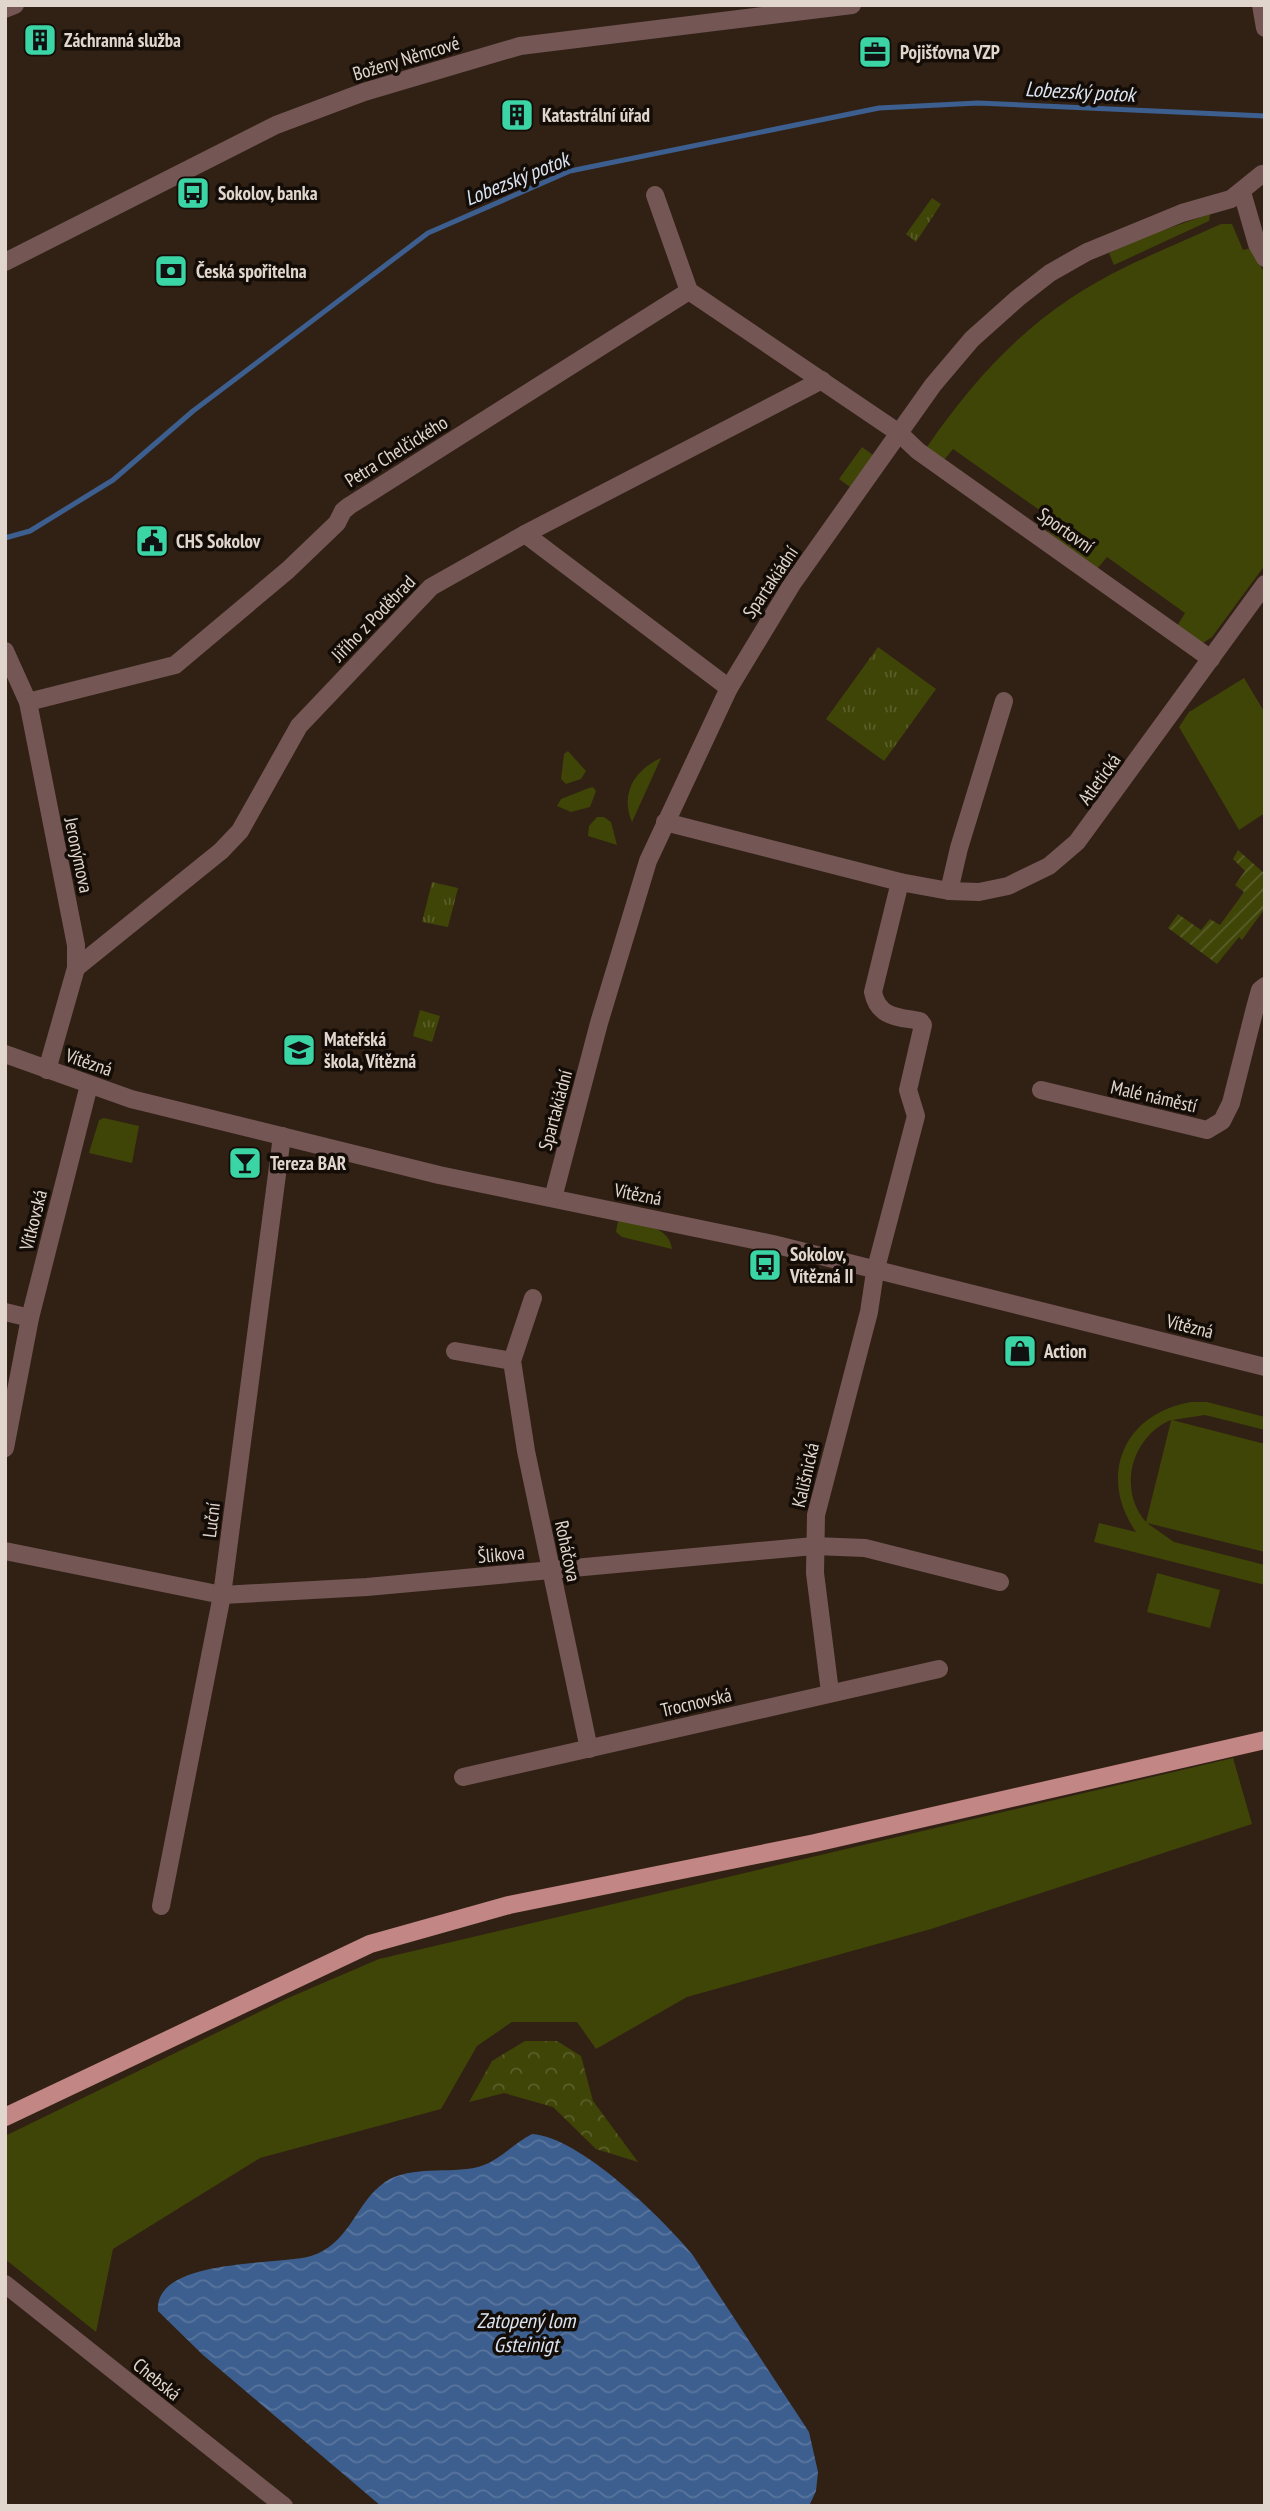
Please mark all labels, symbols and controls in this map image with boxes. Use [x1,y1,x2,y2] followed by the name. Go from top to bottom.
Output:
[21,21,59,59] building icon: Záchranná služba
[64,28,181,52] place label: Záchranná služba
[350,30,462,86] street label: Boženy Němcové
[856,33,894,71] office icon: Pojišťovna VZP
[900,40,1000,64] place label: Pojišťovna VZP
[1024,75,1139,108] water label: Lobezský potok
[498,96,536,134] building icon: Katastrální úřad
[542,103,650,127] place label: Katastrální úřad
[461,144,576,212] water label: Lobezský potok
[174,174,212,212] bus stop icon: Sokolov, banka
[218,181,318,205] place label: Sokolov, banka
[152,252,190,290] bank icon: Česká spořitelna
[196,259,307,283] place label: Česká spořitelna
[340,410,452,492] street label: Petra Chelčického
[1033,502,1099,558] street label: Sportovní
[133,522,171,560] public building icon: CHS Sokolov
[176,529,261,553] place label: CHS Sokolov
[737,541,803,623] street label: Spartakiádní
[325,570,420,667] street label: Jiřího z Poděbrad
[1072,749,1126,809] street label: Atletická
[59,814,99,895] street label: Jeronýmova
[324,1027,416,1073] place label: Mateřská škola, Vítězná
[280,1031,318,1069] school or university icon: Mateřská škola, Vítězná
[62,1043,116,1081] street label: Vítězná
[533,1067,577,1153] street label: Spartakiádní
[1108,1074,1200,1118] street label: Malé náměstí
[226,1144,264,1182] bar icon: Tereza BAR
[270,1151,347,1175] place label: Tereza BAR
[611,1177,664,1210] street label: Vítězná
[14,1187,52,1254] street label: Vítkovská
[789,1242,854,1288] place label: Sokolov, Vítězná II
[746,1246,784,1284] bus stop icon: Sokolov, Vítězná II
[1163,1308,1216,1343] street label: Vítězná
[1001,1332,1039,1370] shop icon: Action
[1043,1339,1087,1363] place label: Action
[786,1440,824,1510] street label: Kališnická
[197,1501,225,1539] street label: Luční
[550,1518,586,1584] street label: Roháčova
[477,1540,525,1568] street label: Šlikova
[658,1682,734,1722] street label: Trocnovská
[477,2307,577,2358] water label: Zatopený lom Gsteinigt
[128,2353,186,2405] street label: Chebská

